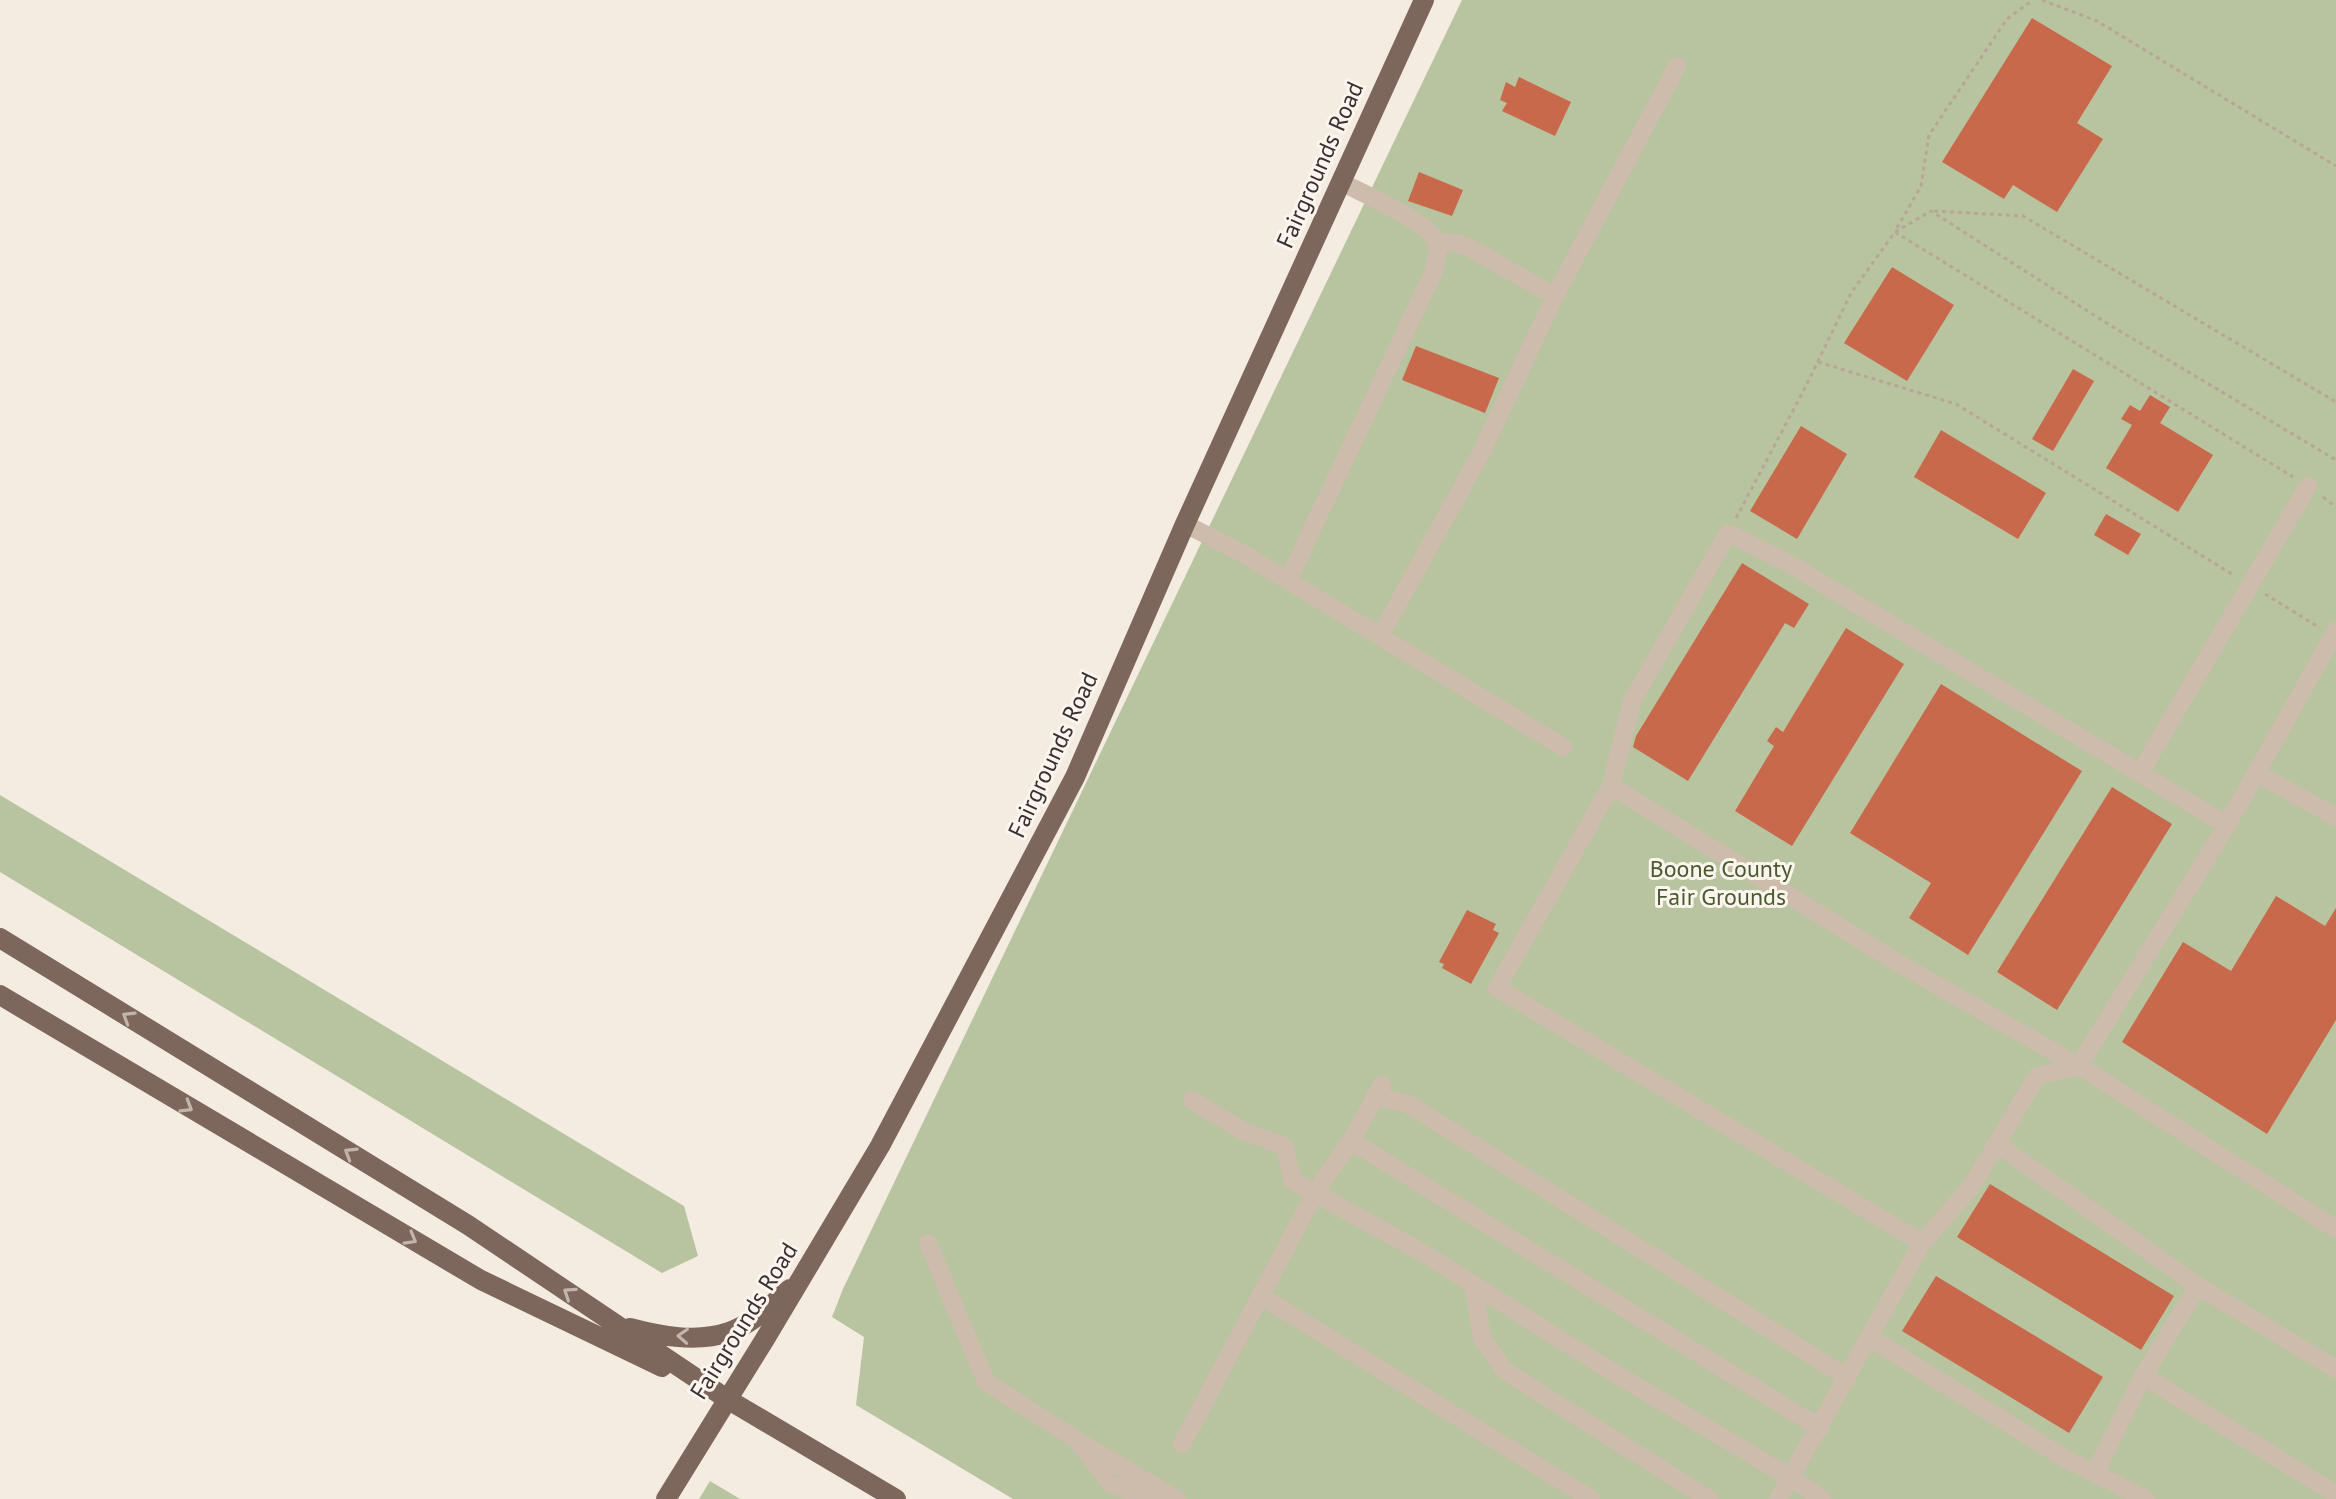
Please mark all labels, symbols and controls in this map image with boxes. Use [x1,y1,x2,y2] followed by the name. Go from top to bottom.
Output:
[1269,77,1370,253] street label: Fairgrounds Road
[1001,667,1104,843] street label: Fairgrounds Road
[1650,853,1792,912] park label: Boone County Fair Grounds
[122,1011,137,1027] one-way arrow
[178,1097,193,1112] one-way arrow
[344,1147,359,1163] one-way arrow
[402,1229,417,1245] one-way arrow
[683,1237,804,1405] street label: Fairgrounds Road
[563,1288,578,1303] one-way arrow
[676,1328,689,1345] one-way arrow

